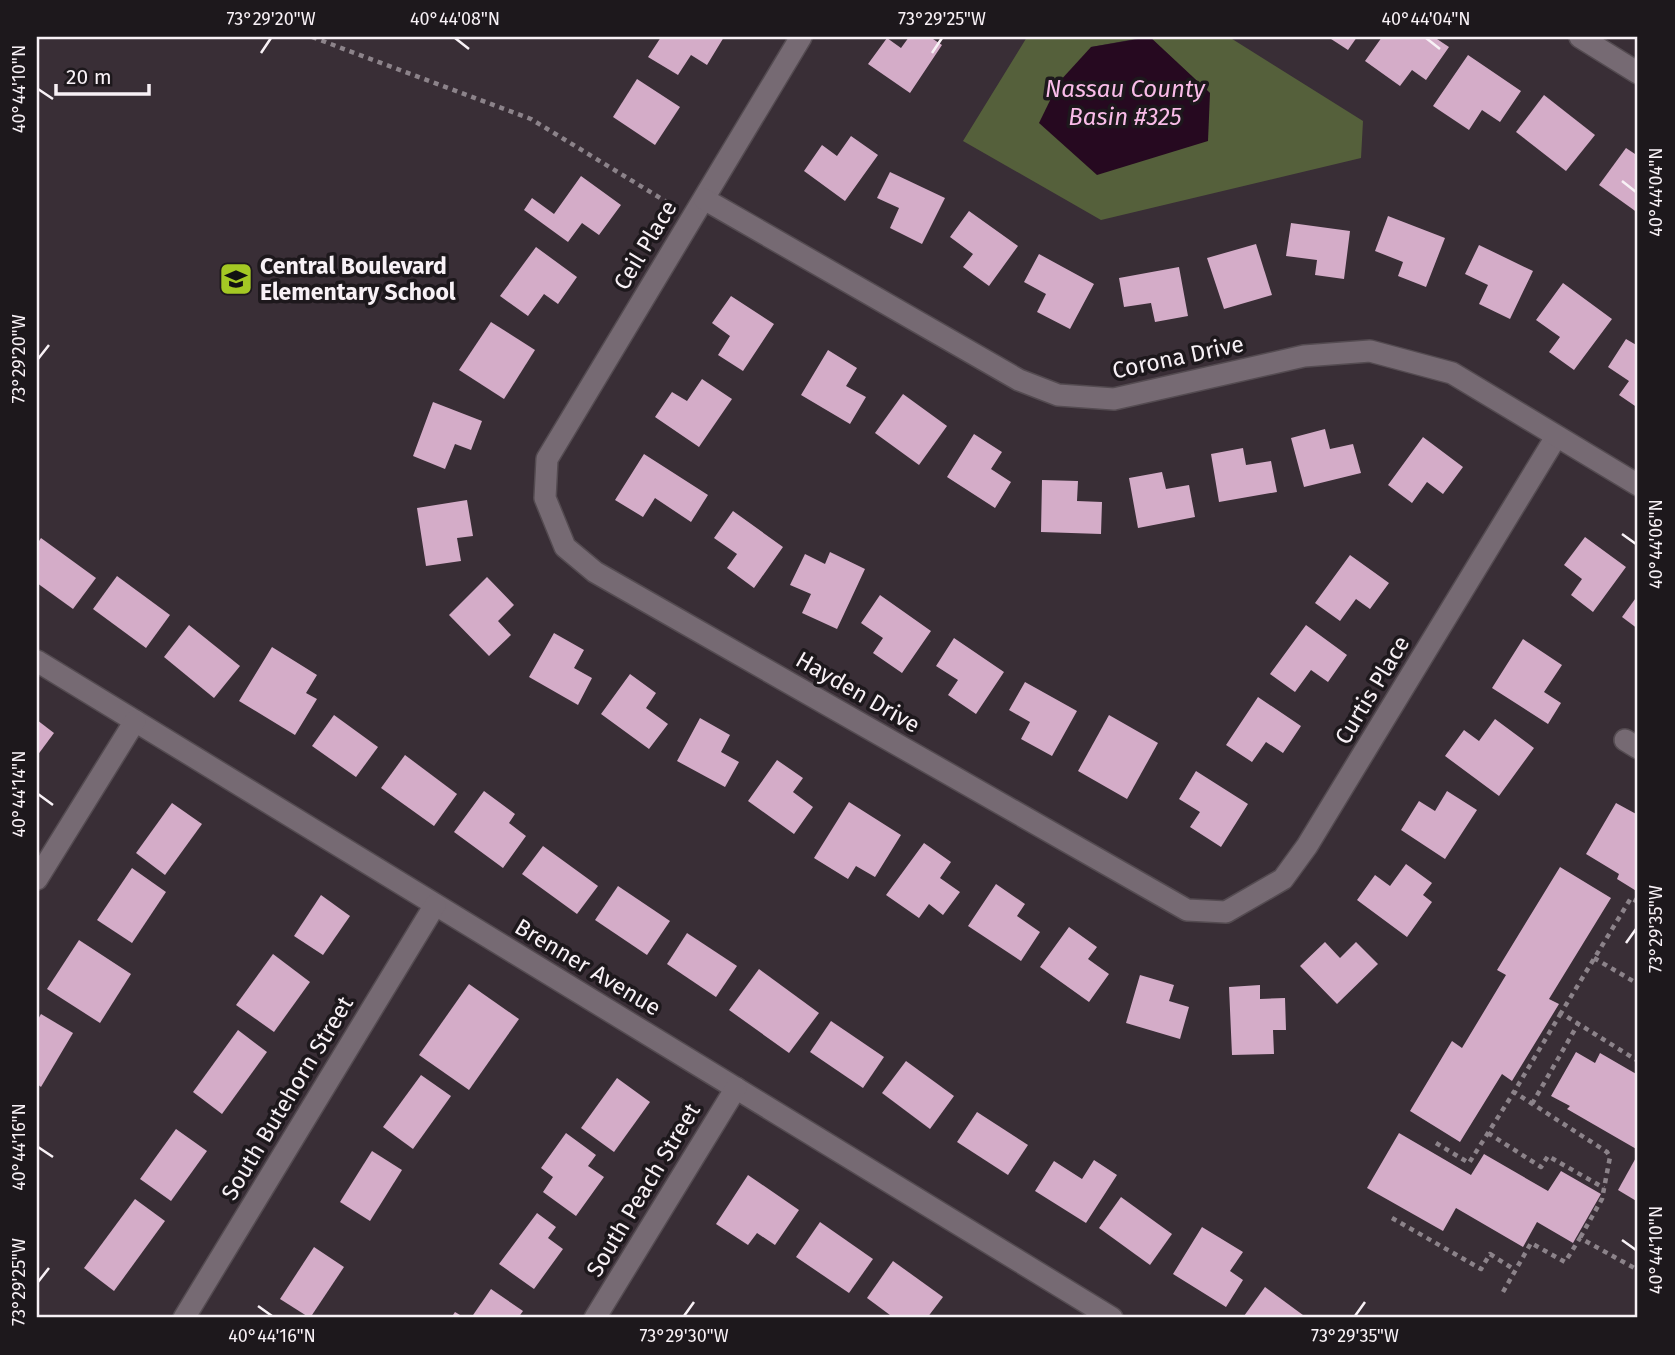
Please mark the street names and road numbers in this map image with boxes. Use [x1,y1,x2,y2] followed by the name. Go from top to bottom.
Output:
[607,195,683,295] street label: Ceil Place
[1110,329,1246,385] street label: Corona Drive
[1329,631,1415,749] street label: Curtis Place
[791,645,925,739] street label: Hayden Drive
[510,912,666,1022] street label: Brenner Avenue
[215,990,359,1205] street label: South Butehorn Street
[580,1097,706,1282] street label: South Peach Street

